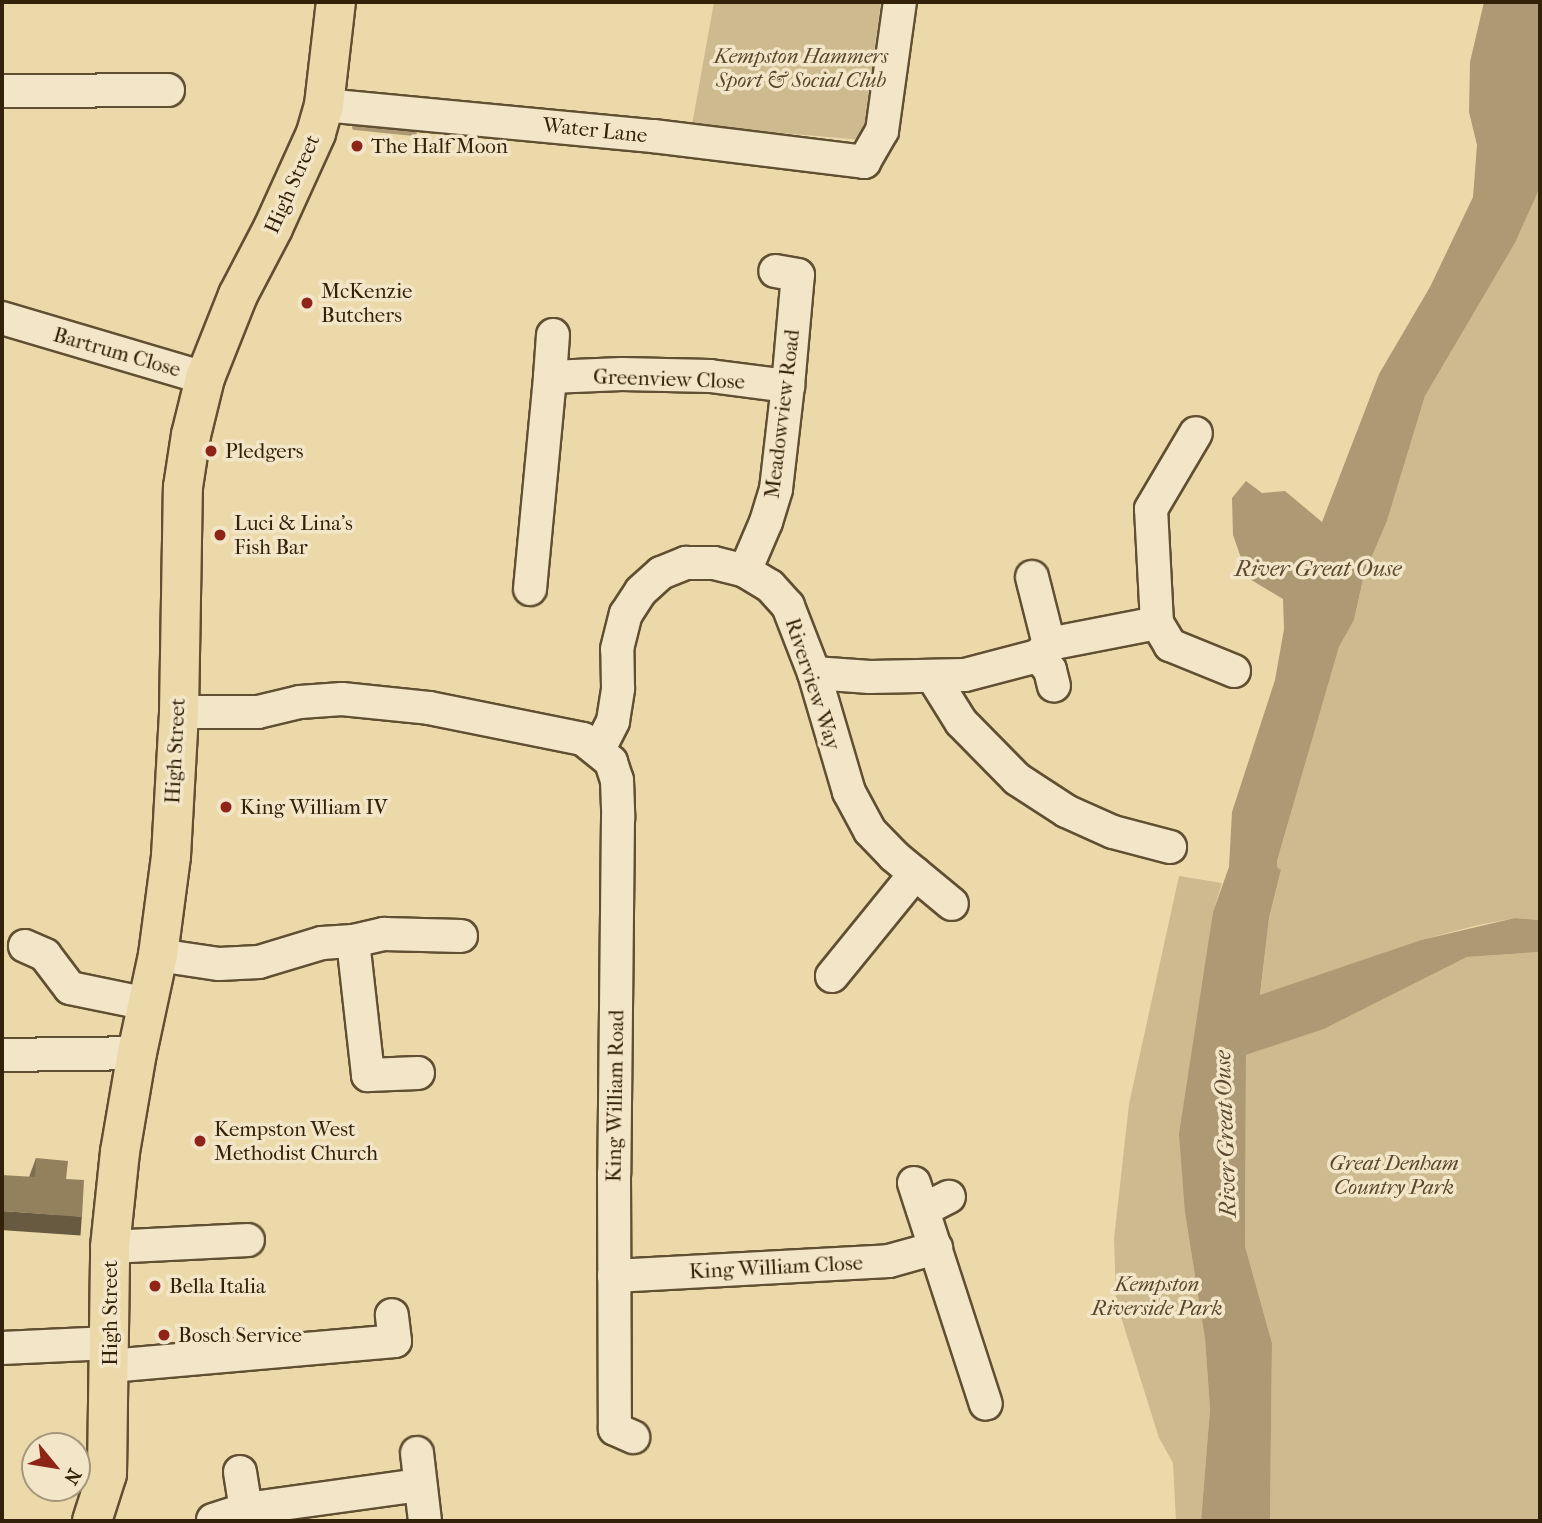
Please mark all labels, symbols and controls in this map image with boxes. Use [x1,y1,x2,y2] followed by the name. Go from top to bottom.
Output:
[714,43,888,93] park label: Kempston Hammers Sport & Social Club
[541,112,649,148] street label: Water Lane
[259,131,325,237] street label: High Street
[371,133,508,159] place label: The Half Moon
[349,138,365,154] marker: The Half Moon
[321,278,412,328] place label: McKenzie Butchers
[299,295,315,311] marker: McKenzie Butchers
[50,322,184,382] street label: Bartrum Close
[759,328,805,500] street label: Meadowview Road
[593,364,745,394] street label: Greenview Close
[225,438,303,464] place label: Pledgers
[203,443,219,459] marker: Pledgers
[234,510,353,560] place label: Luci & Lina's Fish Bar
[212,527,228,543] marker: Luci & Lina's Fish Bar
[1234,555,1402,583] water label: River Great Ouse
[780,615,846,753] street label: Riverview Way
[160,698,190,804] street label: High Street
[240,794,387,820] place label: King William IV
[218,799,234,815] marker: King William IV
[601,1010,629,1182] street label: King William Road
[1209,1050,1243,1218] water label: River Great Ouse
[214,1116,378,1166] place label: Kempston West Methodist Church
[192,1133,208,1149] marker: Kempston West Methodist Church
[1329,1150,1459,1200] park label: Great Denham Country Park
[688,1250,864,1284] street label: King William Close
[97,1260,123,1366] street label: High Street
[1092,1271,1222,1321] park label: Kempston Riverside Park
[169,1273,266,1299] place label: Bella Italia
[147,1278,163,1294] marker: Bella Italia
[178,1322,302,1348] place label: Bosch Service
[156,1327,172,1343] marker: Bosch Service
[21,1432,91,1502] north arrow
[59,1465,86,1488] text: N

